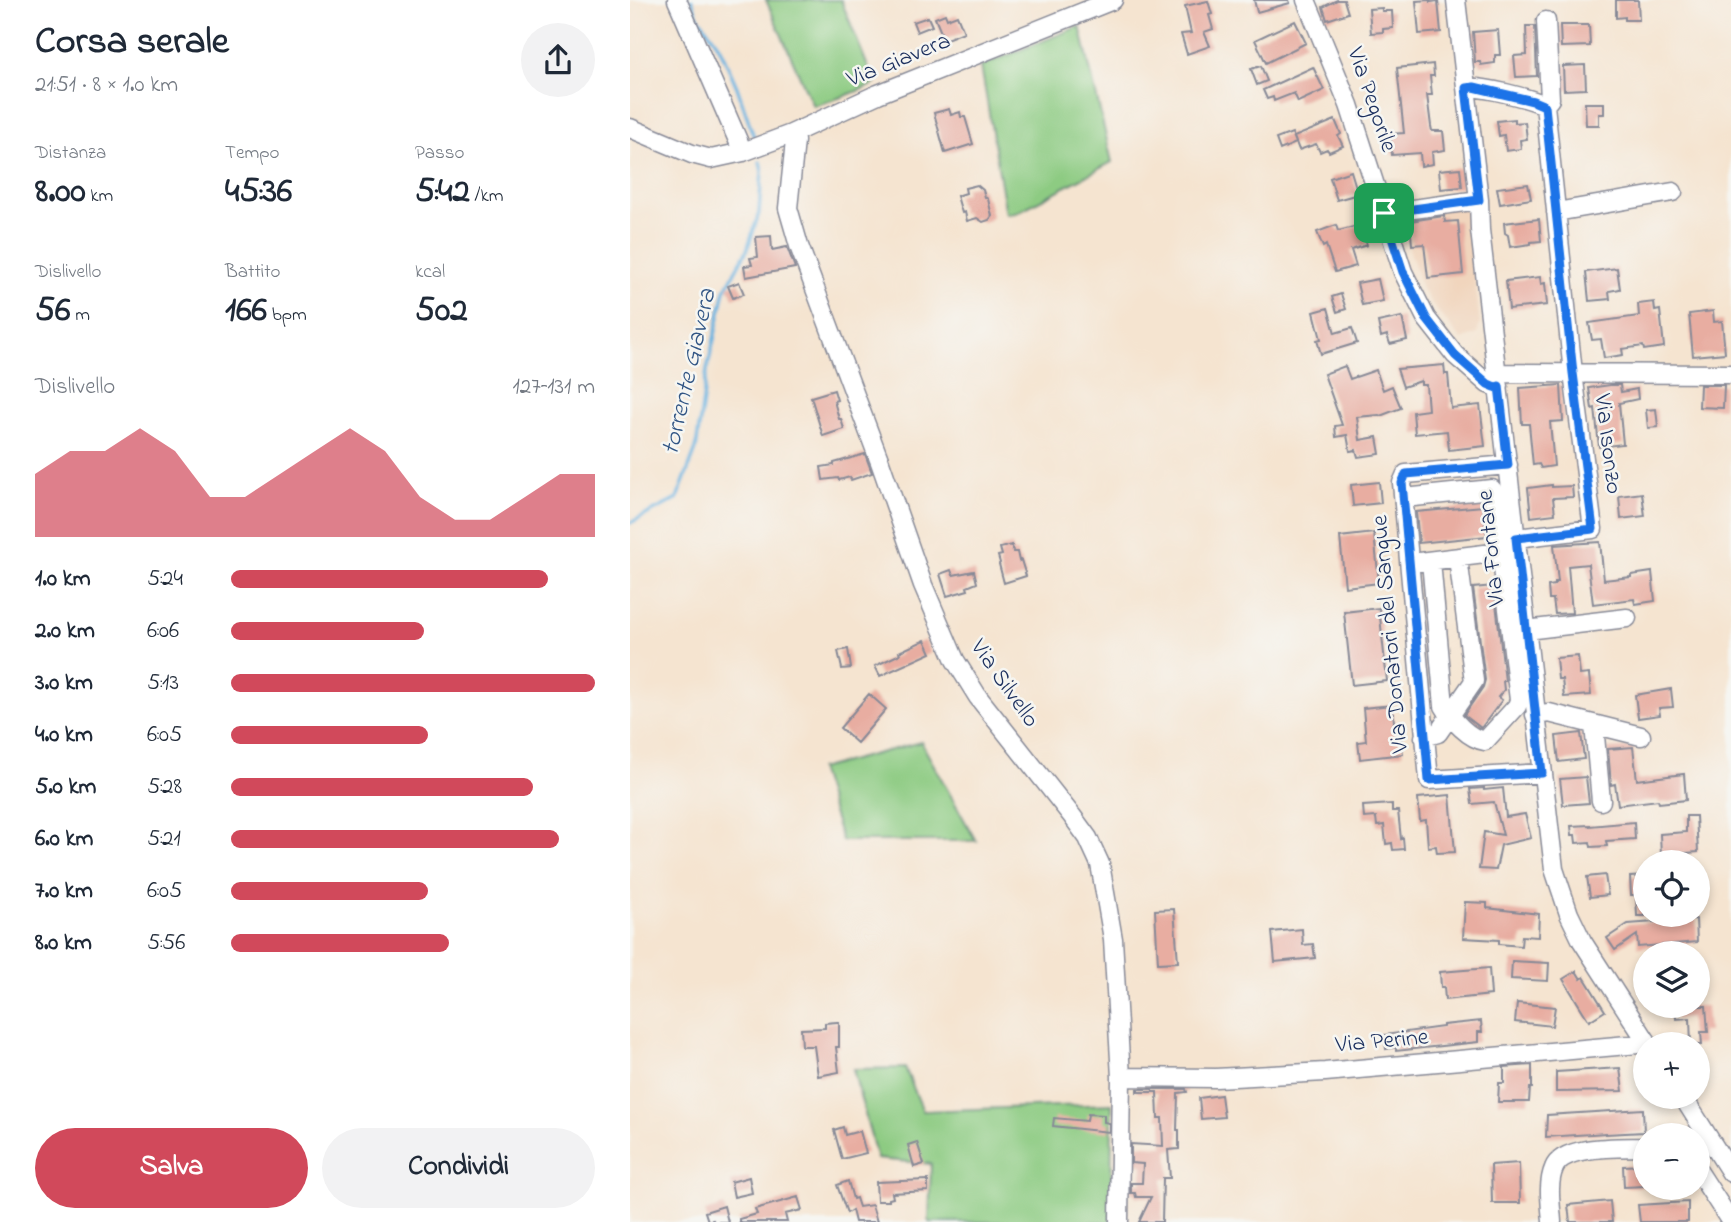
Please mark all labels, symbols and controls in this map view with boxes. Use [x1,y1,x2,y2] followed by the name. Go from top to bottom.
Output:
[35,15,229,71] text: Corsa serale
[521,23,595,97] button: share
[841,24,956,98] street label: Via Giavera
[1336,42,1405,157] street label: Via Pegorile
[35,69,178,102] text: 21:51 · 8 × 1.0 km
[35,140,106,167] text: Distanza
[225,140,279,167] text: Tempo
[415,140,464,167] text: Passo
[35,167,86,218] text: 8.00
[225,167,292,218] text: 45:36
[415,167,470,218] text: 5:42
[86,183,113,210] text: km
[470,183,504,210] text: /km
[1354,183,1414,243] pin
[1365,194,1403,232] icon: arrive
[35,259,101,286] text: Dislivello
[225,259,281,286] text: Battito
[415,259,445,286] text: kcal
[652,284,728,459] water label: torrente Giavera
[35,286,70,337] text: 56
[225,286,267,337] text: 166
[415,286,468,337] text: 502
[70,302,90,329] text: m
[267,302,307,329] text: bpm
[35,371,115,404] text: Dislivello
[512,371,595,404] text: 127–131 m
[1583,391,1630,496] street label: Via Isonzo
[1468,488,1516,609] street label: Via Fontane
[1363,513,1419,755] street label: Via Donatori del Sangue
[35,563,91,596] text: 1.0 km
[147,563,183,596] text: 5:24
[35,615,95,648] text: 2.0 km
[147,615,179,648] text: 6:06
[960,632,1047,735] street label: Via Silvello
[35,667,93,700] text: 3.0 km
[147,667,179,700] text: 5:13
[35,719,93,752] text: 4.0 km
[147,719,182,752] text: 6:05
[35,771,96,804] text: 5.0 km
[147,771,182,804] text: 5:28
[35,823,93,856] text: 6.0 km
[147,823,181,856] text: 5:21
[1633,850,1710,1200] map controls
[1633,850,1710,927] button: locate
[35,875,93,908] text: 7.0 km
[147,875,182,908] text: 6:05
[35,927,92,960] text: 8.0 km
[147,927,185,960] text: 5:56
[1633,941,1710,1018] button: layers
[1333,1020,1430,1064] street label: Via Perine
[1633,1032,1710,1109] button: +
[1633,1123,1710,1200] button: −
[35,1128,308,1208] button: Salva
[322,1128,595,1208] button: Condividi

